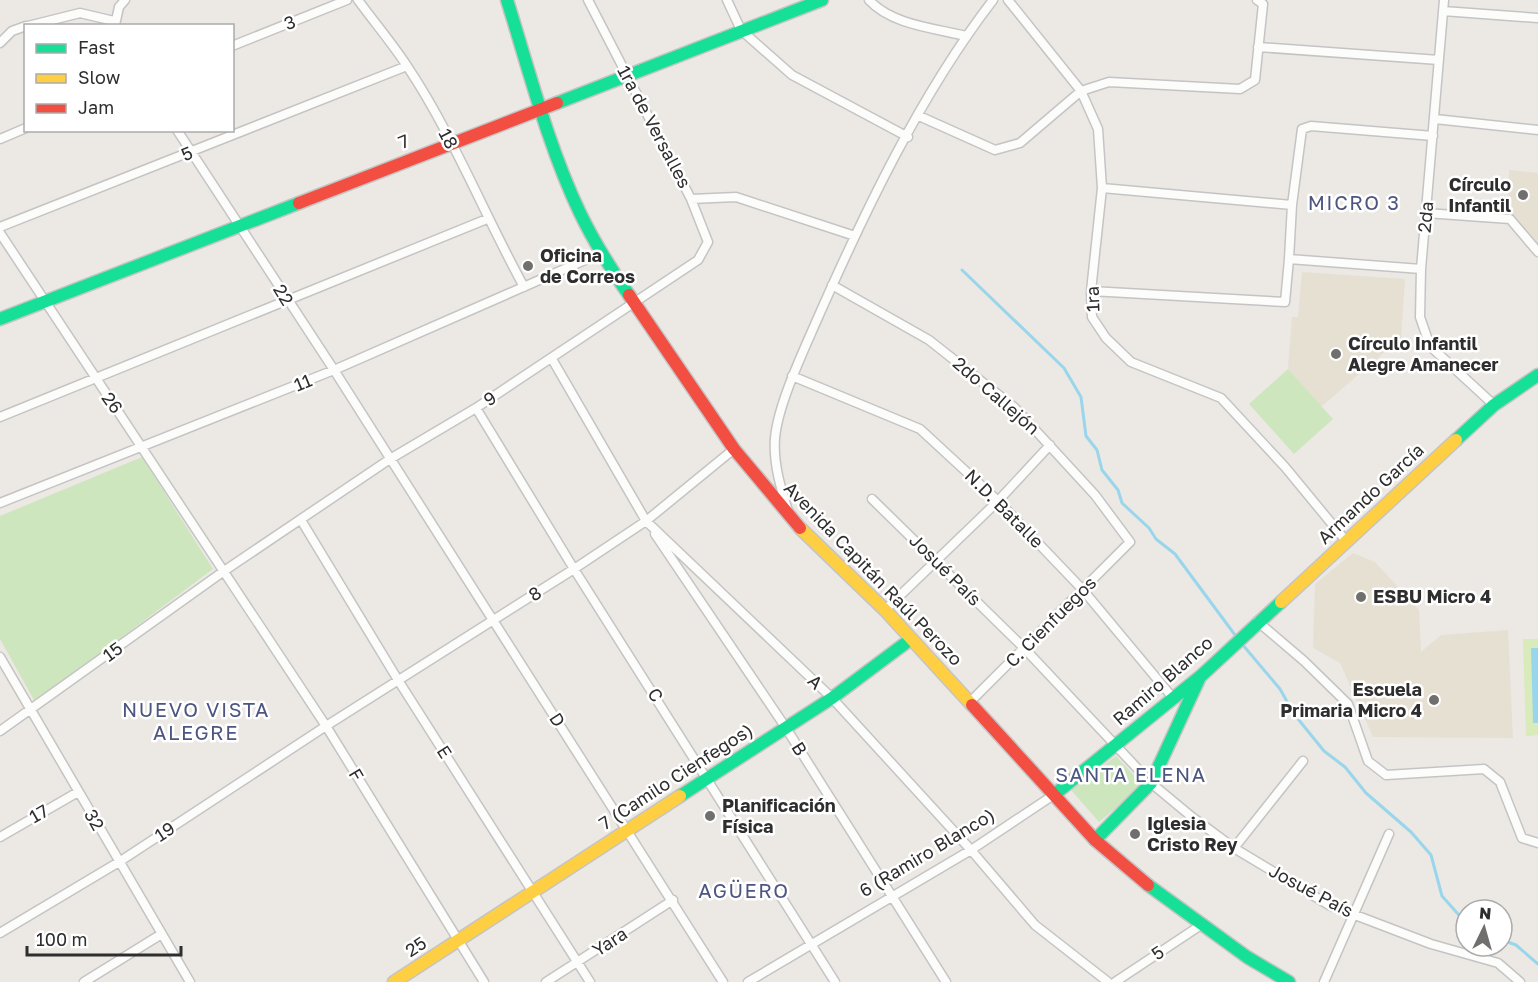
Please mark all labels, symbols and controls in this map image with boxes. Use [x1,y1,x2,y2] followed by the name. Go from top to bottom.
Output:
[281,10,299,34] street label: 3
[24,24,234,132] legend
[78,36,115,58] text: Fast
[613,61,696,192] street label: 1ra de Versalles
[78,66,121,88] text: Slow
[78,96,114,118] text: Jam
[435,125,463,152] street label: 18
[395,129,412,153] street label: 7
[178,141,196,165] street label: 5
[1448,173,1511,216] place label: Círculo Infantil
[1516,188,1530,202] marker: Círculo Infantil
[1308,190,1400,214] district label: MICRO 3
[1413,200,1437,234] street label: 2da
[540,244,635,287] place label: Oficina de Correos
[521,259,535,273] marker: Oficina de Correos
[269,280,299,309] street label: 22
[1081,286,1103,312] street label: 1ra
[1348,332,1499,375] place label: Círculo Infantil Alegre Amanecer
[1329,347,1343,361] marker: Círculo Infantil Alegre Amanecer
[949,352,1045,439] street label: 2do Callejón
[290,369,315,396] street label: 11
[479,386,500,410] street label: 9
[98,387,128,418] street label: 26
[1313,438,1428,548] street label: Armando García
[961,464,1049,552] street label: N.D. Batalle
[780,477,967,670] street label: Avenida Capitán Raúl Perozo
[905,529,986,610] street label: Josué País
[1000,571,1100,671] street label: C. Cienfuegos
[524,581,545,605] street label: 8
[1373,585,1491,607] place label: ESBU Micro 4
[1354,590,1368,604] marker: ESBU Micro 4
[1108,631,1217,729] street label: Ramiro Blanco
[98,637,127,666] street label: 15
[804,669,828,693] street label: A
[1280,678,1422,721] place label: Escuela Primaria Micro 4
[643,683,668,706] street label: C
[1427,693,1441,707] marker: Escuela Primaria Micro 4
[122,697,270,744] district label: NUEVO VISTA ALEGRE
[545,708,570,731] street label: D
[595,718,756,834] street label: 7 (Camilo Cienfegos)
[787,738,812,759] street label: B
[433,741,457,762] street label: E
[1055,762,1207,786] district label: SANTA ELENA
[345,764,369,785] street label: F
[722,794,836,837] place label: Planificación Física
[25,799,52,827] street label: 17
[855,803,998,901] street label: 6 (Ramiro Blanco)
[80,805,110,834] street label: 32
[703,809,717,823] marker: Planificación Física
[1147,812,1238,855] place label: Iglesia Cristo Rey
[150,817,179,846] street label: 19
[1128,827,1142,841] marker: Iglesia Cristo Rey
[1266,859,1357,921] street label: Josué País
[698,878,790,902] district label: AGÜERO
[1454,898,1514,958] north arrow
[1478,903,1492,924] text: N
[27,919,182,957] scale bar
[588,922,631,961] street label: Yara
[36,928,87,950] text: 100 m
[401,931,430,961] street label: 25
[1147,940,1168,964] street label: 5

